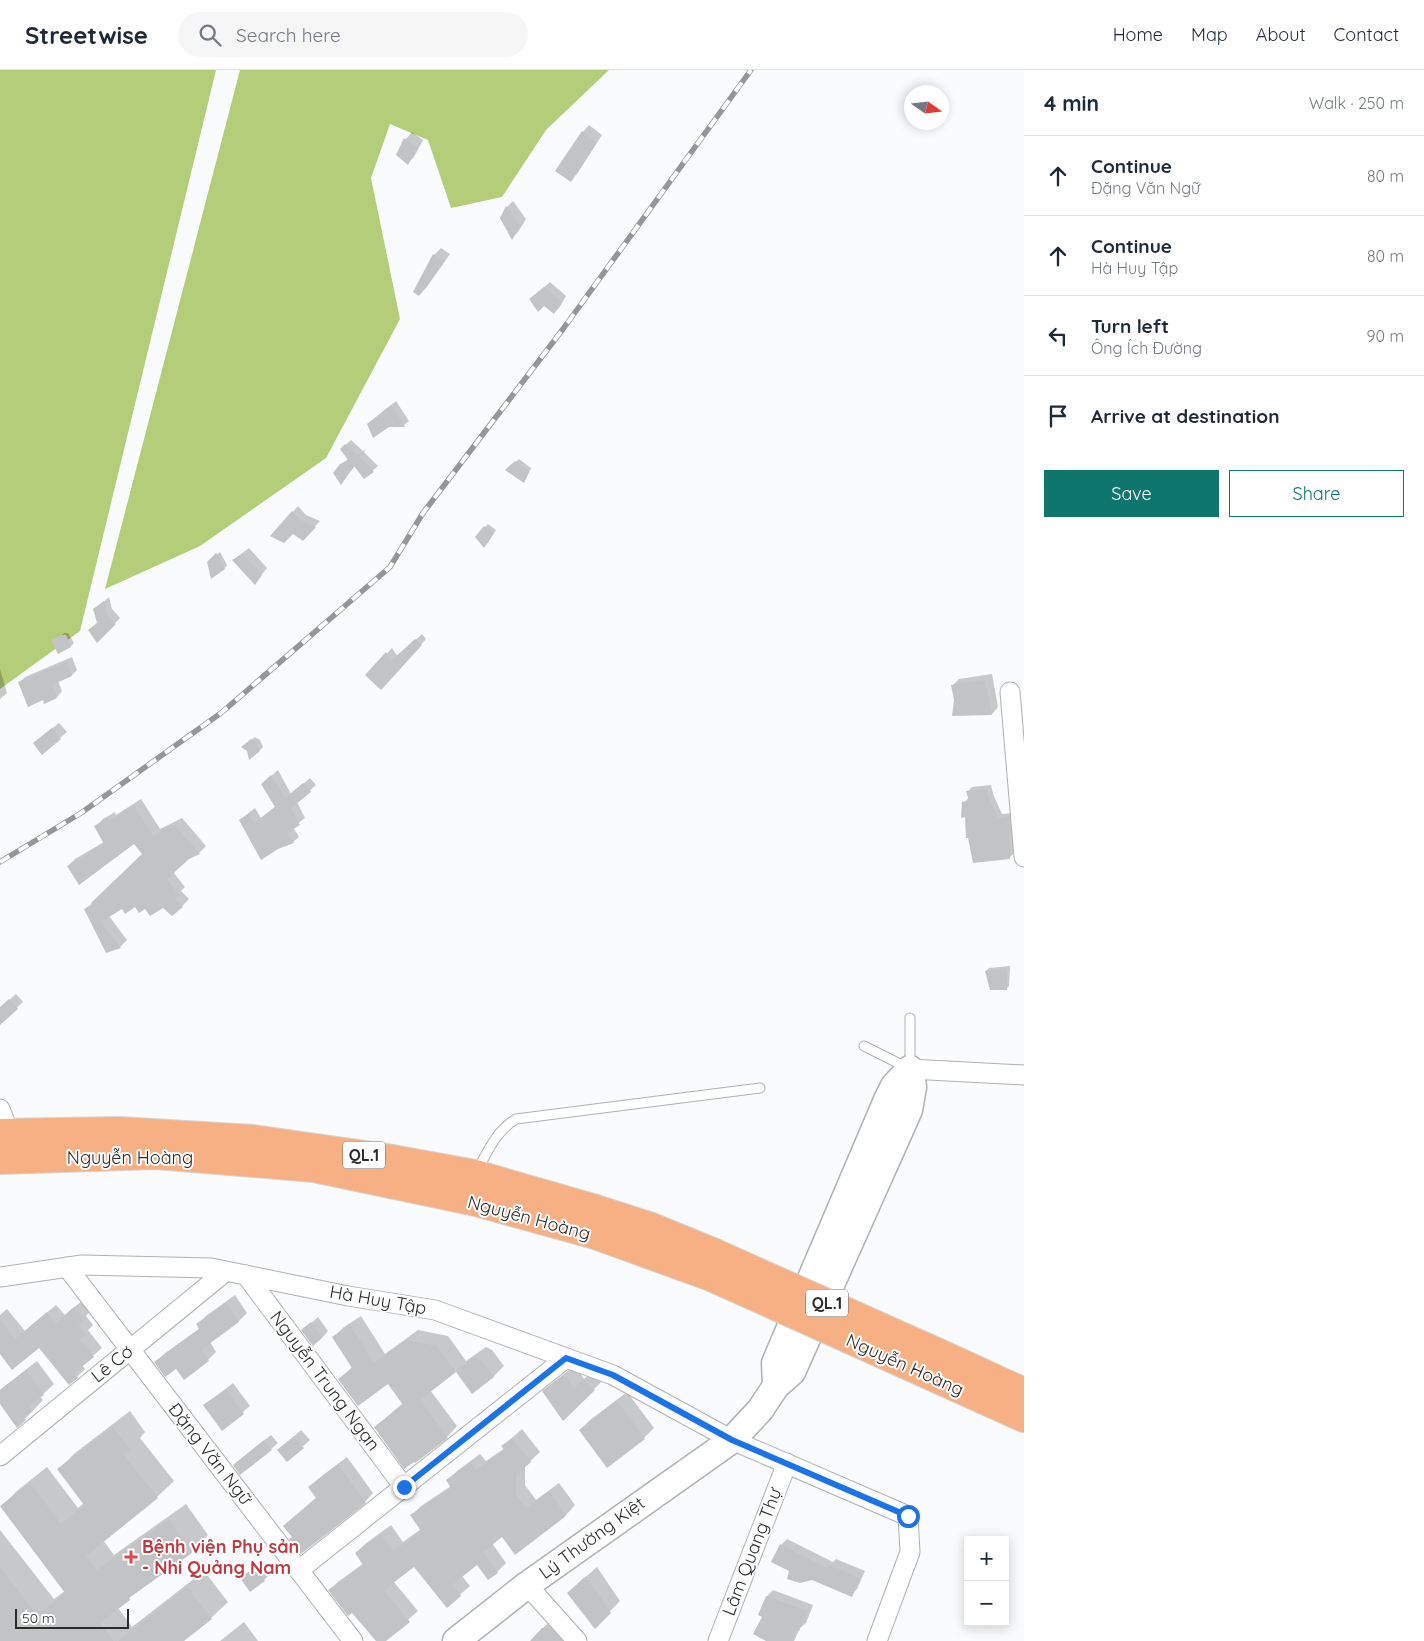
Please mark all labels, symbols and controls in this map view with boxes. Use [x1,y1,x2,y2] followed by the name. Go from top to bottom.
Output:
[178,12,528,57] search box
[25,20,148,50] text: Streetwise
[196,21,224,49] icon: search
[236,23,341,47] text: Search here
[1113,23,1163,46] text: Home
[1191,23,1228,46] text: Map
[1256,23,1306,46] text: About
[1334,23,1399,46] text: Contact
[904,85,949,130] north arrow
[1044,90,1099,116] text: 4 min
[1309,93,1404,113] text: Walk · 250 m
[1091,154,1172,178] text: Continue
[1044,162,1072,190] icon: ahead
[1367,166,1404,186] text: 80 m
[1091,178,1200,198] text: Đặng Văn Ngữ
[1091,234,1172,258] text: Continue
[1044,242,1072,270] icon: ahead
[1367,246,1404,266] text: 80 m
[1091,258,1178,278] text: Hà Huy Tập
[1091,314,1169,338] text: Turn left
[1044,322,1072,350] icon: left
[1367,326,1404,346] text: 90 m
[1091,338,1202,358] text: Ông Ích Đường
[1044,402,1072,430] icon: arrive
[1091,404,1280,428] text: Arrive at destination
[1044,470,1219,517] button: Save
[1229,470,1404,517] button: Share
[343,1142,385,1168] road number: QL.1
[67,1146,193,1169] street label: Nguyễn Hoàng
[465,1190,593,1245] street label: Nguyễn Hoàng
[328,1280,428,1319] street label: Hà Huy Tập
[806,1290,848,1316] road number: QL.1
[265,1306,385,1455] street label: Nguyễn Trung Ngạn
[843,1328,968,1401] street label: Nguyễn Hoàng
[86,1340,137,1387] street label: Lê Cơ
[164,1398,258,1510] street label: Đặng Văn Ngữ
[393,1476,416,1499] route end
[717,1484,787,1619] street label: Lâm Quang Thự
[534,1491,649,1584] street label: Lý Thường Kiệt
[897,1505,920,1528] route start
[142,1535,299,1579] place label: Bệnh viện Phụ sản - Nhi Quảng Nam
[964,1536,1009,1626] map controls
[964,1536,1009,1581] button: +
[124,1550,138,1564] marker: Bệnh viện Phụ sản - Nhi Quảng Nam
[964,1581,1009,1626] button: −
[15,1606,129,1629] scale bar
[22,1609,55,1627] text: 50 m

